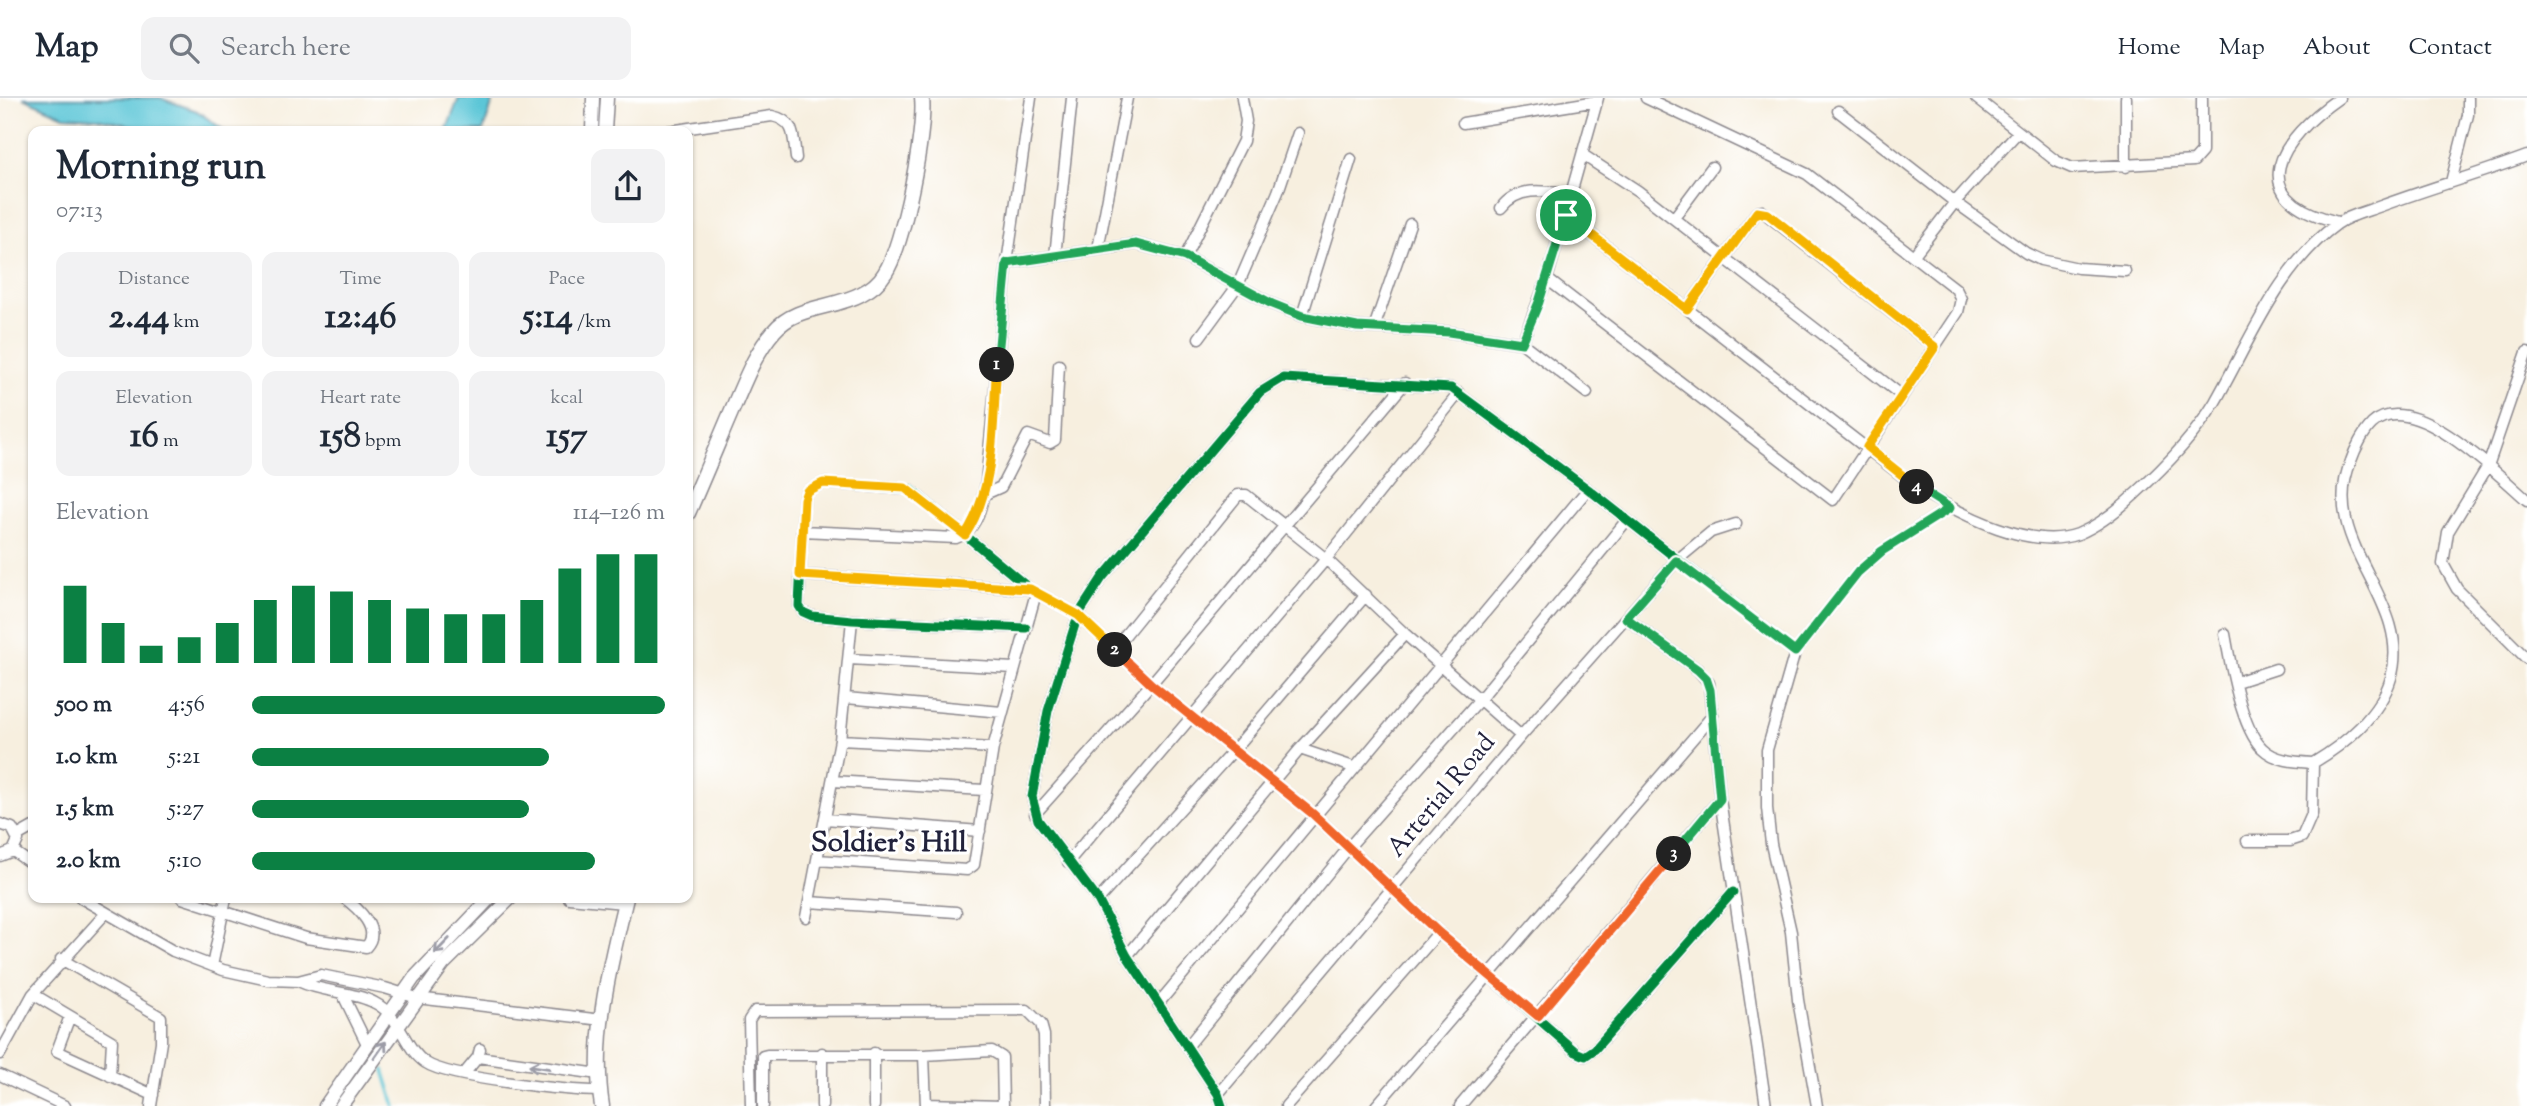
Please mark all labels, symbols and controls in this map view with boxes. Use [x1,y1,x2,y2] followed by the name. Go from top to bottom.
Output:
[141,17,631,80] search box
[35,24,99,72] text: Map
[165,29,203,67] icon: search
[221,30,351,67] text: Search here
[2118,31,2181,65] text: Home
[2219,31,2265,65] text: Map
[2303,31,2370,65] text: About
[2408,31,2492,65] text: Contact
[56,142,266,196] text: Morning run
[591,149,665,223] button: share
[1536,185,1596,245] pin
[56,195,103,228] text: 07:13
[1547,196,1585,234] icon: arrive
[118,266,190,293] text: Distance
[339,266,382,293] text: Time
[549,266,585,293] text: Pace
[109,293,169,344] text: 2.44
[324,293,397,344] text: 12:46
[522,293,573,344] text: 5:14
[169,309,199,336] text: km
[573,309,611,336] text: /km
[979,348,1014,382] pin: 1
[993,351,1000,378] text: 1
[116,385,193,412] text: Elevation
[320,385,401,412] text: Heart rate
[550,385,583,412] text: kcal
[130,412,159,463] text: 16
[320,412,361,463] text: 158
[546,412,588,463] text: 157
[159,428,179,455] text: m
[361,428,401,455] text: bpm
[1899,470,1934,504] pin: 4
[1912,473,1921,500] text: 4
[56,497,149,530] text: Elevation
[573,497,665,530] text: 114–126 m
[1098,632,1132,668] pin: 2
[1110,636,1119,663] text: 2
[56,689,112,722] text: 500 m
[168,689,205,722] text: 4:56
[1379,726,1505,866] street label: Arterial Road
[56,741,118,774] text: 1.0 km
[168,741,200,774] text: 5:21
[56,793,114,826] text: 1.5 km
[168,793,204,826] text: 5:27
[811,824,967,864] district label: Soldier's Hill
[1656,836,1692,872] pin: 3
[1670,840,1677,867] text: 3
[56,845,121,878] text: 2.0 km
[168,845,202,878] text: 5:10
[433,937,450,954] one-way arrow
[373,1041,387,1060] one-way arrow
[528,1060,551,1073] one-way arrow

